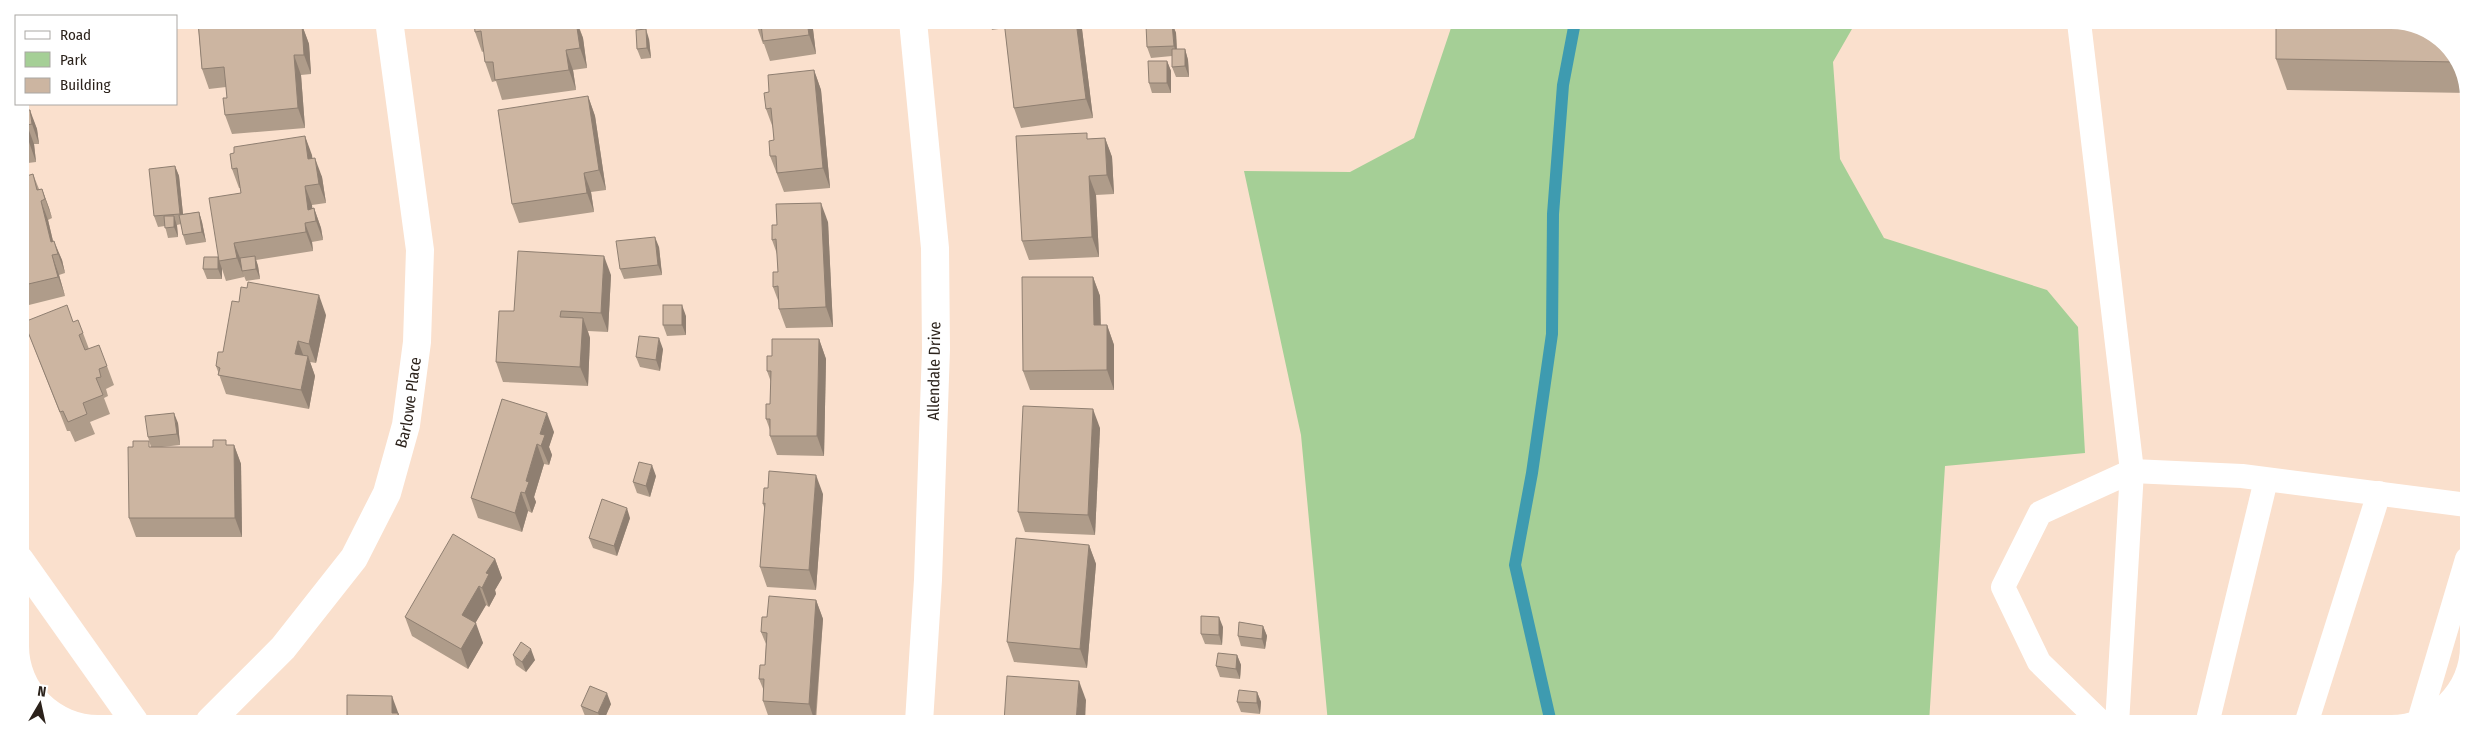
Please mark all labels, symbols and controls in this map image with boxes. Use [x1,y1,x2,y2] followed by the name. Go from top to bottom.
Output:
[15,15,178,105] legend
[60,26,91,44] text: Road
[60,51,87,69] text: Park
[60,76,111,94] text: Building
[924,321,944,421] street label: Allendale Drive
[391,356,424,450] street label: Barlowe Place
[15,679,65,729] north arrow
[36,683,47,701] text: N

